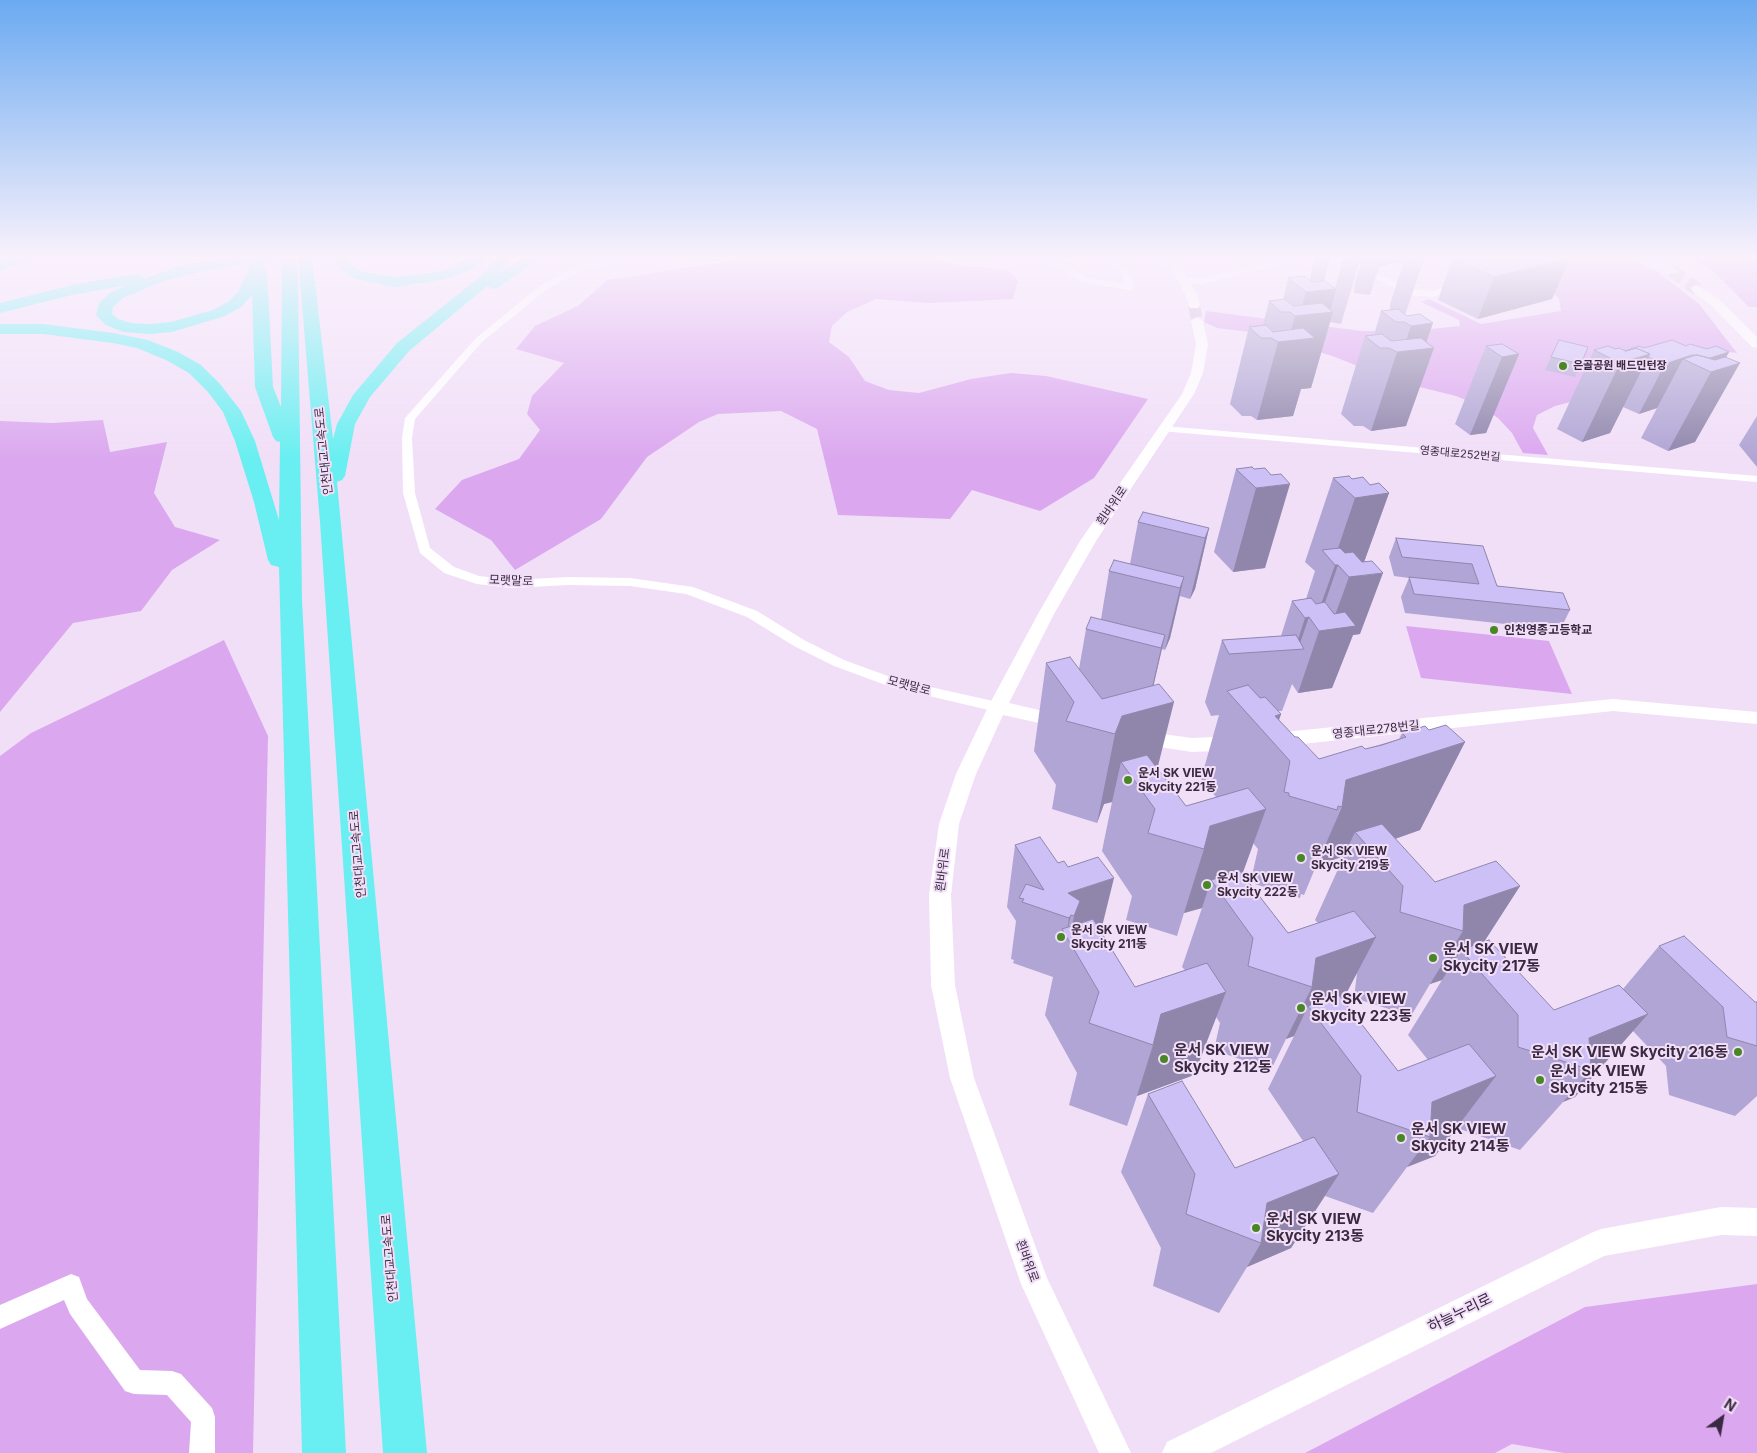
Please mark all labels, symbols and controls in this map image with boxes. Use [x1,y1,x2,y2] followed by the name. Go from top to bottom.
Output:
[1573,359,1667,373] place label: 은골공원 배드민턴장
[1557,360,1569,372] marker: 은골공원 배드민턴장
[312,406,336,496] street label: 인천대교고속도로
[1419,444,1501,464] street label: 영종대로252번길
[1094,484,1130,528] street label: 흰바위로
[489,573,533,589] street label: 모랫말로
[1504,623,1592,637] place label: 인천영종고등학교
[1488,624,1500,636] marker: 인천영종고등학교
[886,673,932,699] street label: 모랫말로
[1332,718,1420,742] street label: 영종대로278번길
[1138,766,1216,794] place label: 운서 SK VIEW Skycity 221동
[1122,774,1134,786] marker: 운서 SK VIEW Skycity 221동
[347,809,369,899] street label: 인천대교고속도로
[1311,844,1390,872] place label: 운서 SK VIEW Skycity 219동
[933,847,953,893] street label: 흰바위로
[1295,852,1307,864] marker: 운서 SK VIEW Skycity 219동
[1217,871,1298,899] place label: 운서 SK VIEW Skycity 222동
[1201,879,1213,891] marker: 운서 SK VIEW Skycity 222동
[1071,923,1147,951] place label: 운서 SK VIEW Skycity 211동
[1055,931,1067,943] marker: 운서 SK VIEW Skycity 211동
[1443,940,1540,975] place label: 운서 SK VIEW Skycity 217동
[1427,952,1439,964] marker: 운서 SK VIEW Skycity 217동
[1311,990,1412,1025] place label: 운서 SK VIEW Skycity 223동
[1295,1002,1307,1014] marker: 운서 SK VIEW Skycity 223동
[1174,1041,1272,1076] place label: 운서 SK VIEW Skycity 212동
[1531,1043,1728,1061] place label: 운서 SK VIEW Skycity 216동
[1732,1046,1744,1058] marker: 운서 SK VIEW Skycity 216동
[1158,1053,1170,1065] marker: 운서 SK VIEW Skycity 212동
[1550,1062,1648,1097] place label: 운서 SK VIEW Skycity 215동
[1534,1074,1546,1086] marker: 운서 SK VIEW Skycity 215동
[1411,1120,1510,1155] place label: 운서 SK VIEW Skycity 214동
[1395,1132,1407,1144] marker: 운서 SK VIEW Skycity 214동
[1266,1210,1364,1245] place label: 운서 SK VIEW Skycity 213동
[379,1213,401,1303] street label: 인천대교고속도로
[1250,1222,1262,1234] marker: 운서 SK VIEW Skycity 213동
[1013,1238,1041,1284] street label: 흰바위로
[1425,1290,1495,1336] street label: 하늘누리로
[1697,1393,1747,1443] north arrow
[1721,1395,1739,1415] text: N

